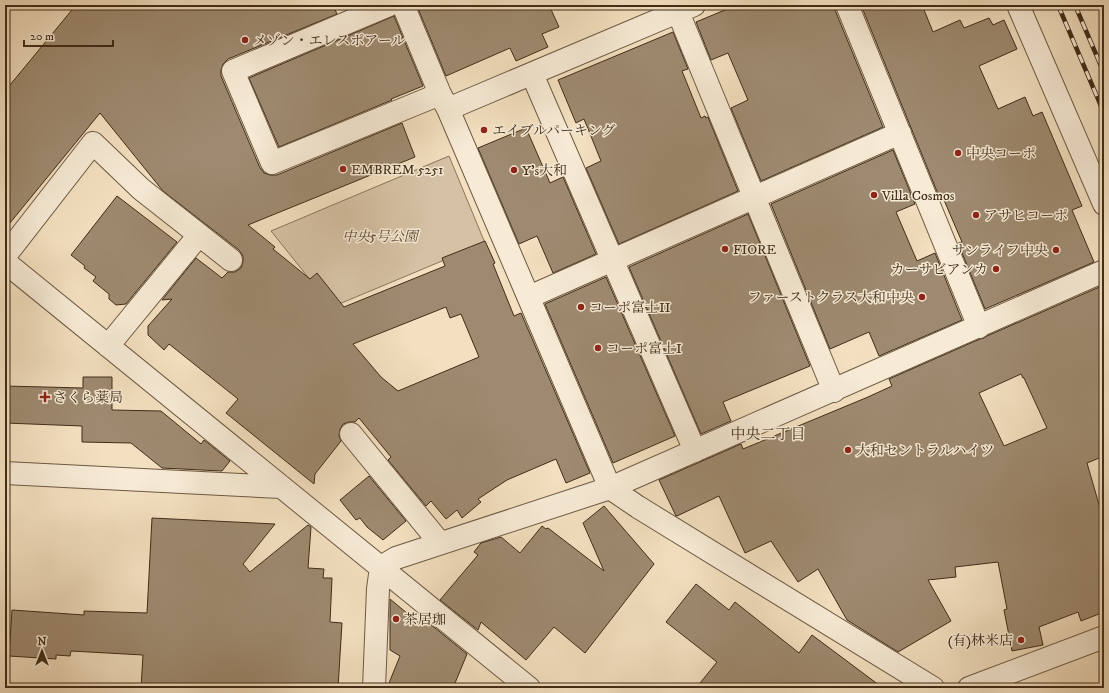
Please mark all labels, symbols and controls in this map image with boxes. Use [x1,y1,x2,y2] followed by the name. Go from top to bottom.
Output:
[24,22,113,48] scale bar
[30,29,54,44] text: 20 m
[253,32,405,50] place label: メゾン・エレスポアール
[240,35,250,45] marker: メゾン・エレスポアール
[492,122,616,140] place label: エイブルパーキング
[479,125,489,135] marker: エイブルパーキング
[966,145,1036,163] place label: 中央コーポ
[953,148,963,158] marker: 中央コーポ
[351,161,443,179] place label: EMBREM 5251
[522,162,567,180] place label: Y's大和
[338,164,348,174] marker: EMBREM 5251
[509,165,519,175] marker: Y's大和
[881,187,955,205] place label: Villa Cosmos
[869,190,879,200] marker: Villa Cosmos
[984,207,1068,225] place label: アサヒコーポ
[971,210,981,220] marker: アサヒコーポ
[342,228,420,246] park label: 中央5号公園
[733,241,776,259] place label: FIORE
[952,242,1048,260] place label: サンライフ中央
[720,244,730,254] marker: FIORE
[1051,245,1061,255] marker: サンライフ中央
[891,261,988,279] place label: カーサビアンカ
[991,264,1001,274] marker: カーサビアンカ
[748,289,914,307] place label: ファーストクラス大和中央
[917,292,927,302] marker: ファーストクラス大和中央
[589,299,671,317] place label: コーポ富士II
[576,302,586,312] marker: コーポ富士II
[606,340,682,358] place label: コーポ富士I
[593,343,603,353] marker: コーポ富士I
[53,389,123,407] place label: さくら薬局
[40,392,50,402] marker: さくら薬局
[730,425,806,444] district label: 中央二丁目
[856,442,995,460] place label: 大和セントラルハイツ
[843,445,853,455] marker: 大和セントラルハイツ
[404,611,446,629] place label: 茶居珈
[391,614,401,624] marker: 茶居珈
[22,631,62,671] north arrow
[948,632,1013,650] place label: (有)林米店
[37,635,47,649] text: N
[1016,635,1026,645] marker: (有)林米店

